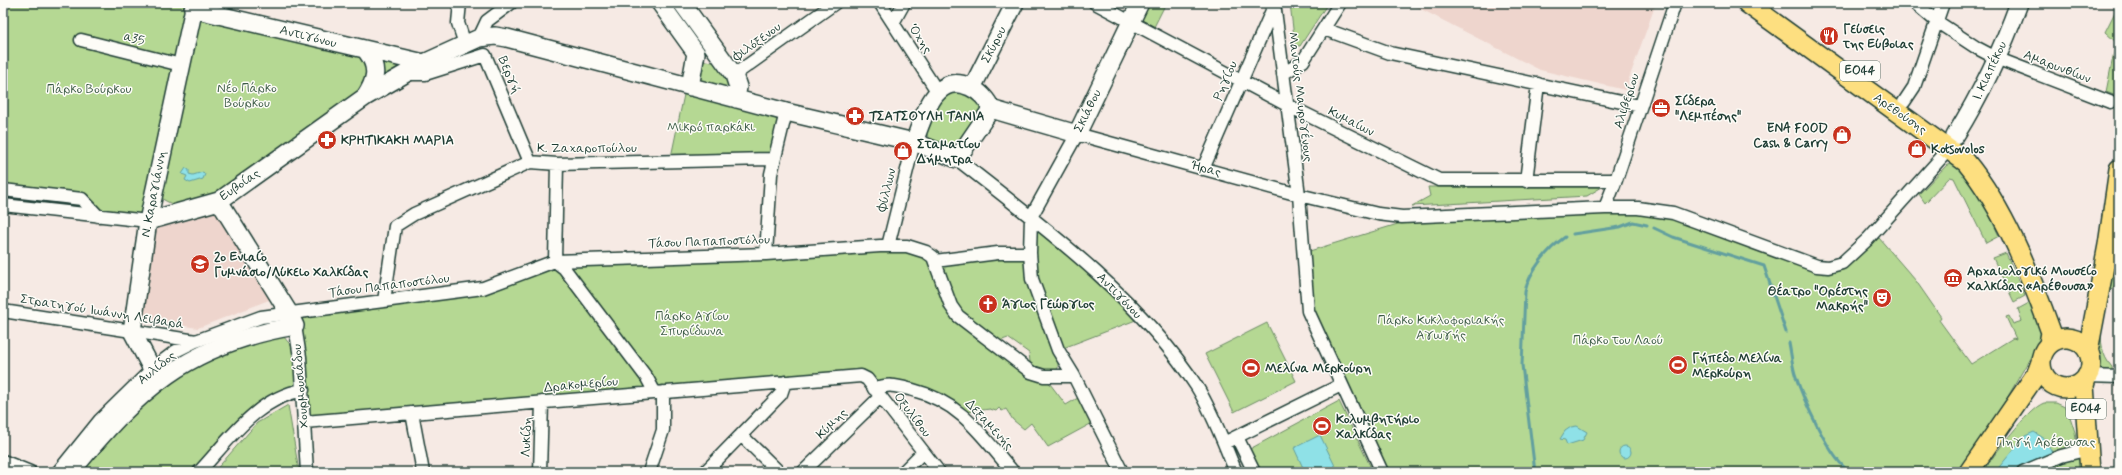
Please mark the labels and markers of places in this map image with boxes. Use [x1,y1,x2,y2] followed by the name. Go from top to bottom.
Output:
[1842,21,1914,53] place label: Γεύσεις της Εύβοιας
[1818,25,1840,47] restaurant icon: Γεύσεις της Εύβοιας
[1675,93,1741,125] place label: Σίδερα "Λεμπέσης"
[1650,97,1672,119] office icon: Σίδερα "Λεμπέσης"
[844,105,866,127] pharmacy icon: ΤΣΑΤΣΟΥΛΗ ΤΑΝΙΑ
[868,108,985,125] place label: ΤΣΑΤΣΟΥΛΗ ΤΑΝΙΑ
[1753,120,1828,152] place label: ENA FOOD Cash & Carry
[1831,124,1853,146] shop icon: ENA FOOD Cash & Carry
[316,129,338,151] pharmacy icon: ΚΡΗΤΙΚΑΚΗ ΜΑΡΙΑ
[341,132,454,149] place label: ΚΡΗΤΙΚΑΚΗ ΜΑΡΙΑ
[916,136,980,168] place label: Σταματίου Δήμητρα
[1906,138,1928,160] shop icon: Kotsovolos
[892,140,914,162] shop icon: Σταματίου Δήμητρα
[1931,141,1985,158] place label: Kotsovolos
[214,249,369,281] place label: 2ο Ενιαίο Γυμνάσιο/Λύκειο Χαλκίδας
[189,253,211,275] school or university icon: 2ο Ενιαίο Γυμνάσιο/Λύκειο Χαλκίδας
[1967,263,2097,295] place label: Αρχαιολογικό Μουσείο Χαλκίδας «Αρέθουσα»
[1942,267,1964,289] museum icon: Αρχαιολογικό Μουσείο Χαλκίδας «Αρέθουσα»
[1768,282,1868,315] place label: Θέατρο "Ορέστης Μακρής"
[1871,287,1893,309] theatre icon: Θέατρο "Ορέστης Μακρής"
[977,293,999,315] church icon: Άγιος Γεώργιος
[1002,296,1095,313] place label: Άγιος Γεώργιος
[1692,350,1783,382] place label: Γήπεδο Μελίνα Μερκούρη
[1667,354,1689,376] sports icon: Γήπεδο Μελίνα Μερκούρη
[1240,357,1262,379] sports icon: Μελίνα Μερκούρη
[1265,360,1372,377] place label: Μελίνα Μερκούρη
[1336,411,1420,443] place label: Κολυμβητήριο Χαλκίδας
[1311,415,1333,437] sports icon: Κολυμβητήριο Χαλκίδας

